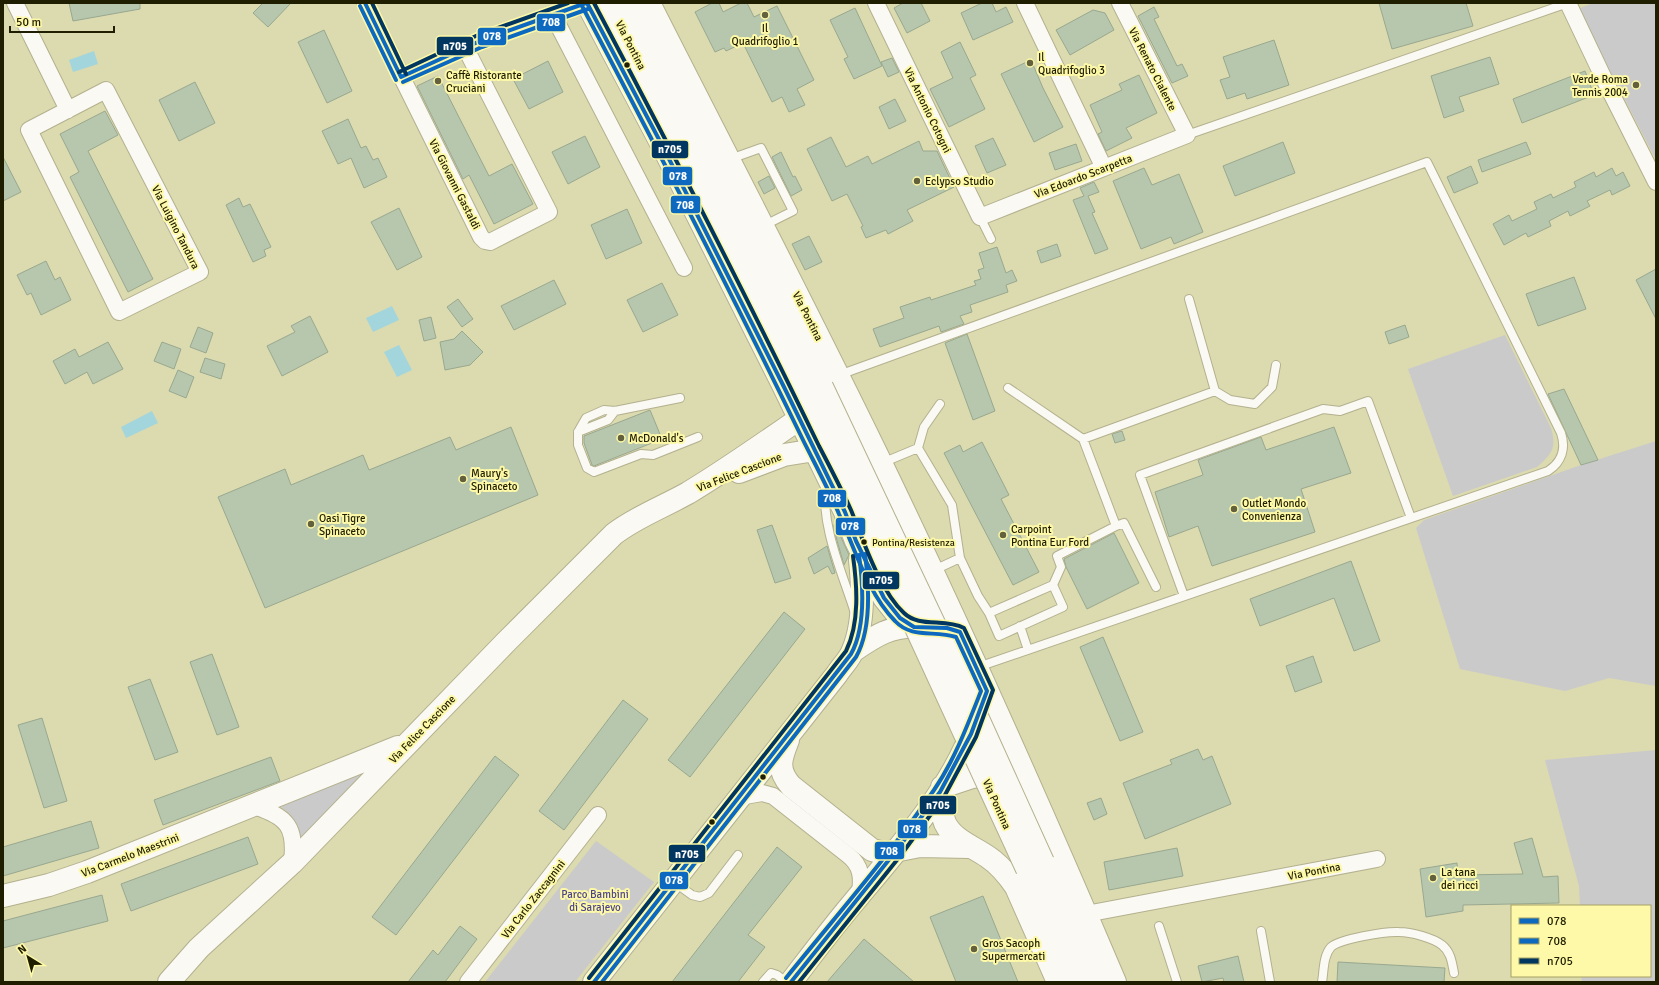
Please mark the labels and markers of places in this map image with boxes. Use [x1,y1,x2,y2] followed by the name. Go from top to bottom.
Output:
[760,10,770,20] marker: Il Quadrifoglio 1
[731,22,799,48] place label: Il Quadrifoglio 1
[1038,51,1105,77] place label: Il Quadrifoglio 3
[1025,58,1035,68] marker: Il Quadrifoglio 3
[622,60,632,70] unlabelled marker
[446,69,522,95] place label: Caffè Ristorante Cruciani
[1572,73,1628,99] place label: Verde Roma Tennis 2004
[433,76,443,86] marker: Caffè Ristorante Cruciani
[1631,80,1641,90] marker: Verde Roma Tennis 2004
[925,175,994,188] place label: Eclypso Studio
[912,176,922,186] marker: Eclypso Studio
[629,432,684,445] place label: McDonald's
[616,433,626,443] marker: McDonald's
[471,467,518,493] place label: Maury's Spinaceto
[458,474,468,484] marker: Maury's Spinaceto
[1242,497,1306,523] place label: Outlet Mondo Convenienza
[1229,504,1239,514] marker: Outlet Mondo Convenienza
[319,512,366,538] place label: Oasi Tigre Spinaceto
[306,519,316,529] marker: Oasi Tigre Spinaceto
[1011,523,1089,549] place label: Carpoint Pontina Eur Ford
[998,530,1008,540] marker: Carpoint Pontina Eur Ford
[859,537,869,547] marker: Pontina/Resistenza
[872,537,955,549] place label: Pontina/Resistenza
[758,772,768,782] unlabelled marker
[707,817,717,827] unlabelled marker
[1441,866,1478,892] place label: La tana dei ricci
[1428,873,1438,883] marker: La tana dei ricci
[982,937,1045,963] place label: Gros Sacoph Supermercati
[969,944,979,954] marker: Gros Sacoph Supermercati

